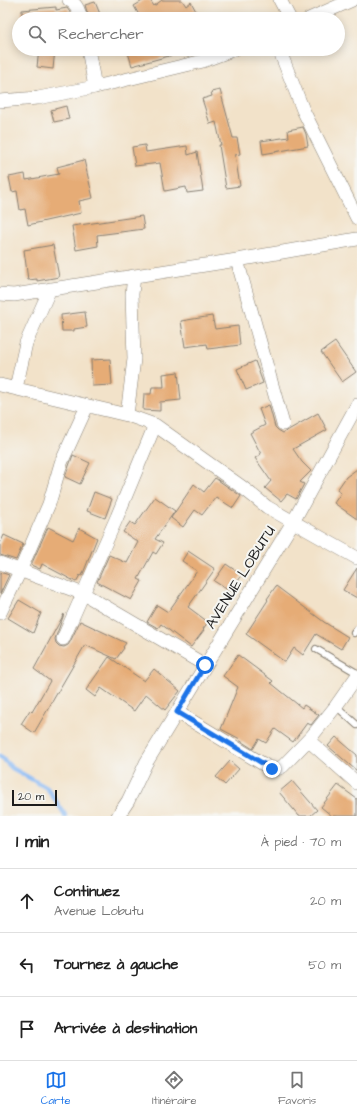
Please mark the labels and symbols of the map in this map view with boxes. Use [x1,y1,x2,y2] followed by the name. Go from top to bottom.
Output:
[200,522,281,633] street label: AVENUE LOBUTU
[196,656,214,674] route start
[263,760,281,778] route end
[12,788,57,807] scale bar

